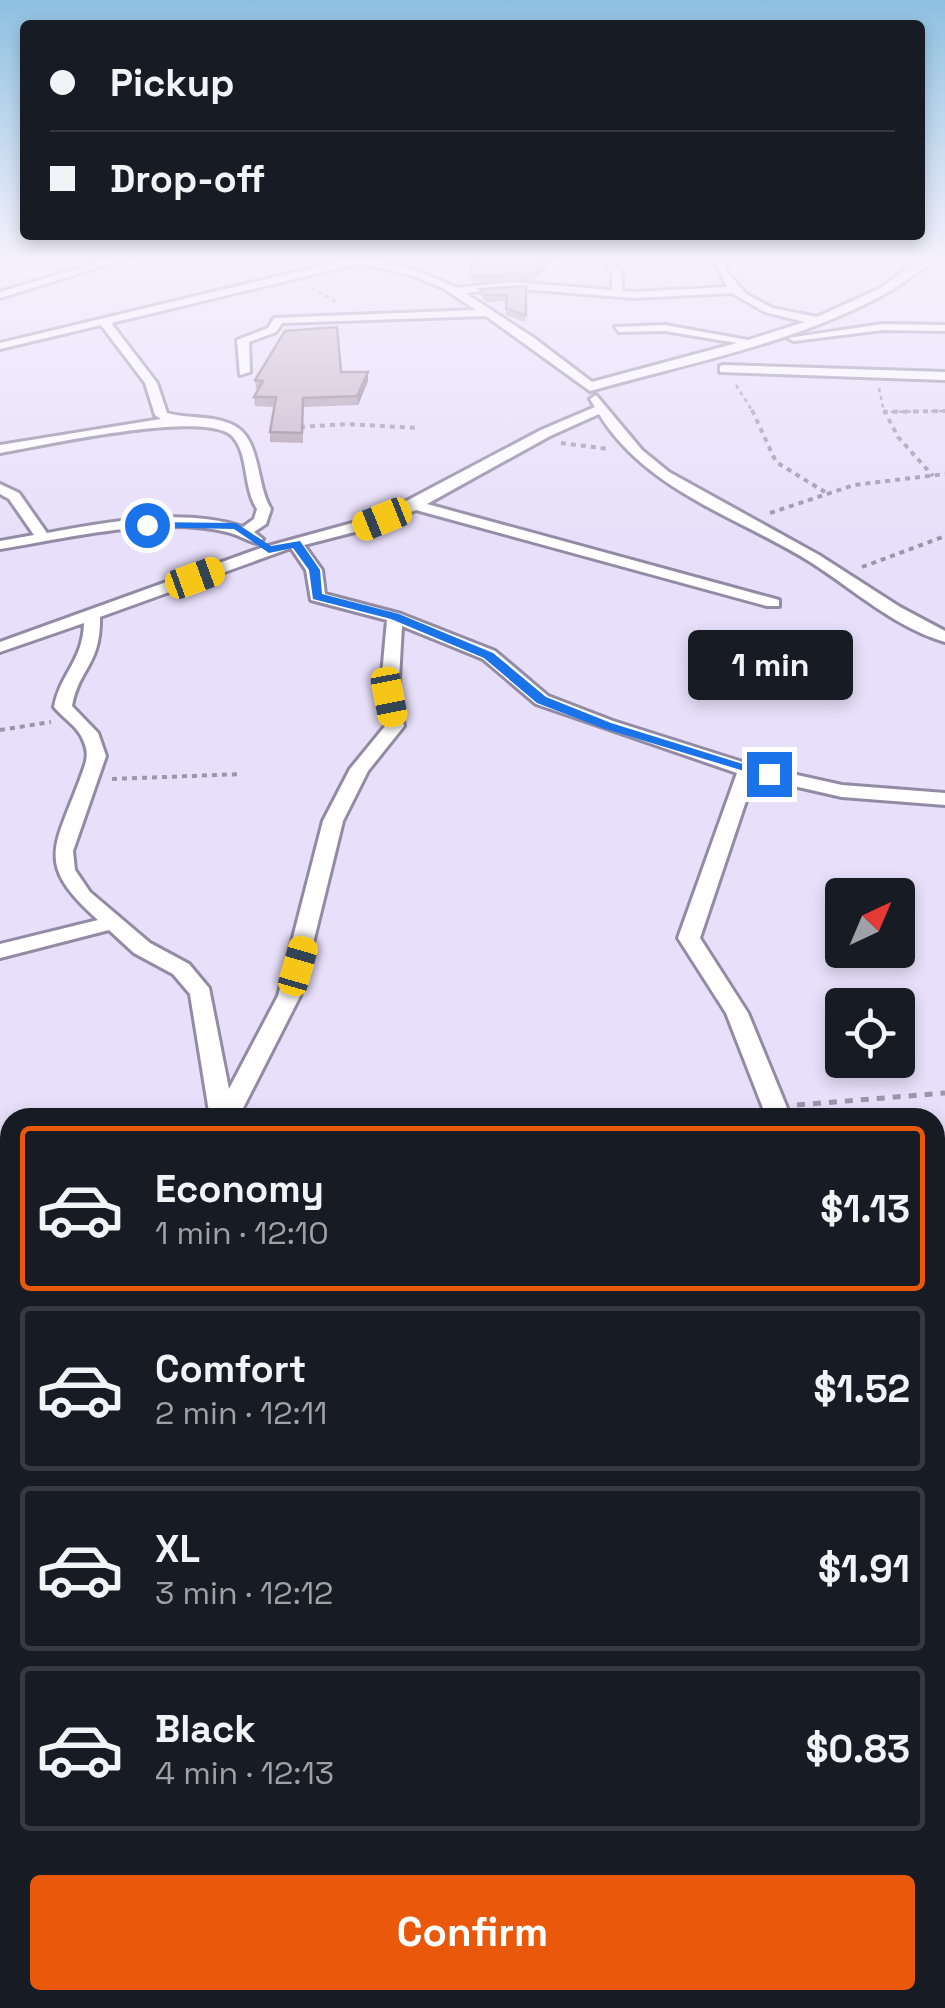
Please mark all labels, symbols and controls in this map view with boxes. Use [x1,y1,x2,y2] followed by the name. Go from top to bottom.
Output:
[110,59,234,107] text: Pickup
[110,155,265,203] text: Drop-off
[349,494,415,544] car
[125,503,170,548] route start
[162,554,228,602] car
[686,629,852,699] callout: 1 min
[731,645,810,685] text: 1 min
[369,665,409,729] car
[747,752,792,797] route end
[825,878,915,968] north arrow
[825,878,915,1078] map controls
[275,933,321,999] car
[825,988,915,1078] button: locate
[35,1164,125,1254] icon: car
[155,1165,324,1213] text: Economy
[820,1185,910,1233] text: $1.13
[155,1213,329,1253] text: 1 min · 12:10
[35,1344,125,1434] icon: car
[155,1345,306,1393] text: Comfort
[813,1365,910,1413] text: $1.52
[155,1393,327,1433] text: 2 min · 12:11
[35,1524,125,1614] icon: car
[155,1525,200,1573] text: XL
[818,1545,910,1593] text: $1.91
[155,1573,333,1613] text: 3 min · 12:12
[35,1704,125,1794] icon: car
[155,1705,256,1753] text: Black
[806,1725,910,1773] text: $0.83
[155,1753,334,1793] text: 4 min · 12:13
[30,1875,915,1990] button: Confirm

